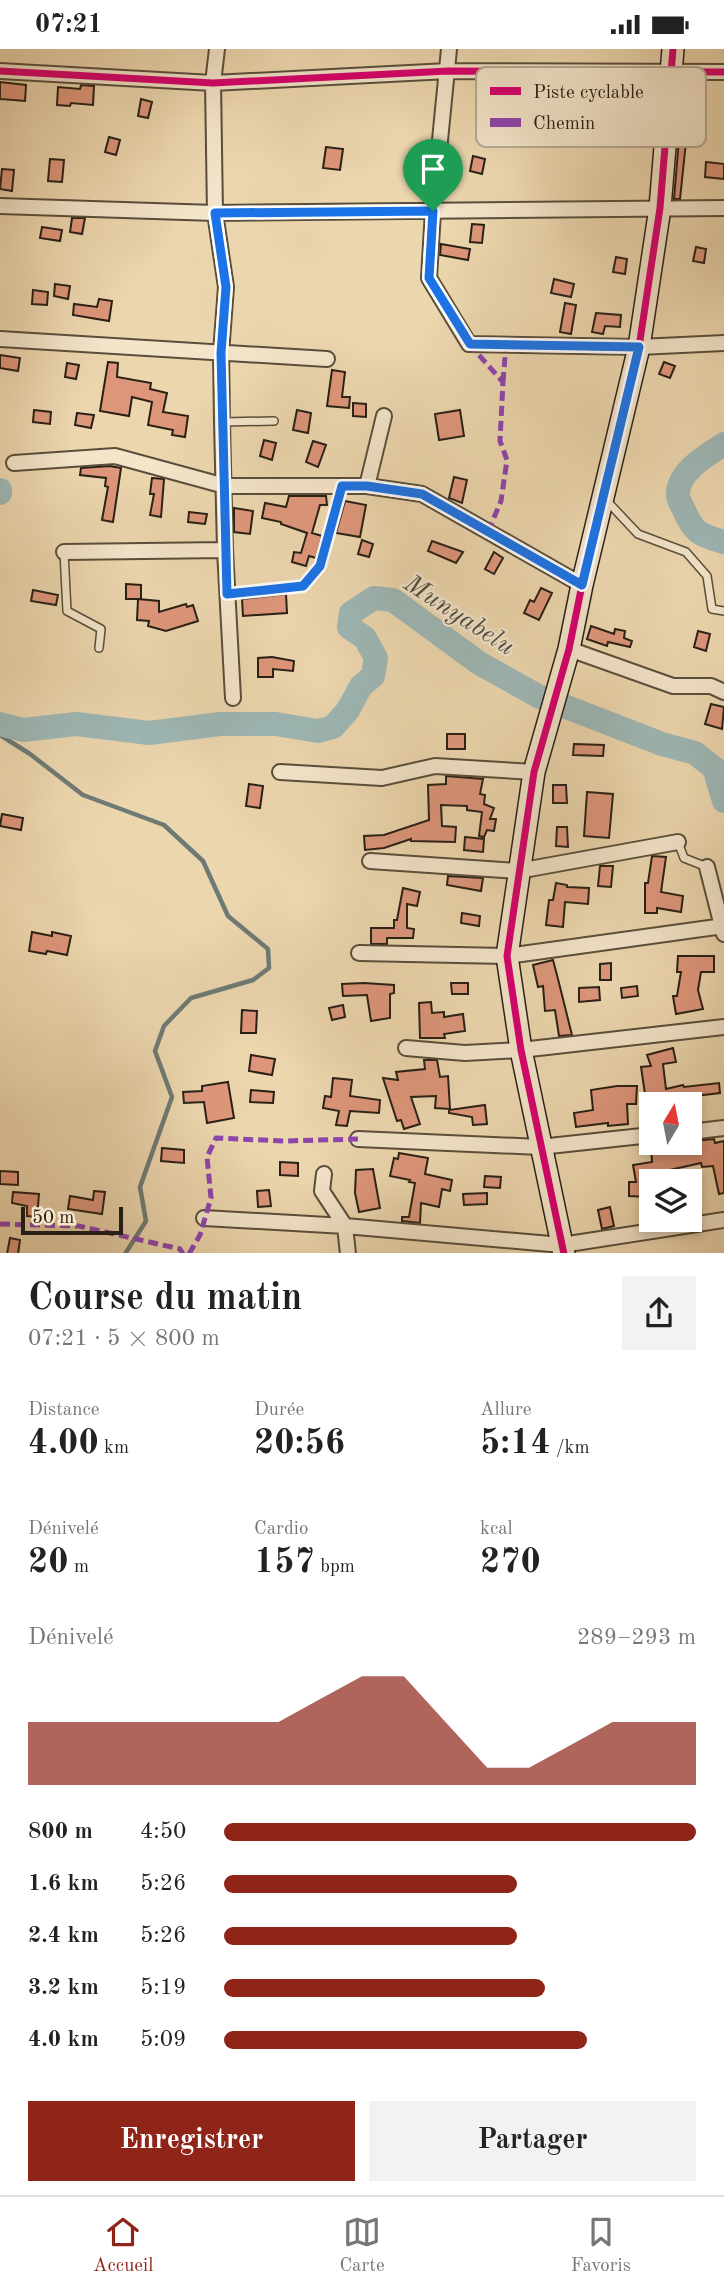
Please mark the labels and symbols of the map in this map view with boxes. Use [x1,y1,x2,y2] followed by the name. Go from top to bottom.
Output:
[476,67,706,147] legend
[533,84,644,103] text: Piste cyclable
[533,115,595,134] text: Chemin
[403,139,463,211] pin
[398,570,519,661] water label: Munyabelu
[639,1092,702,1155] north arrow
[21,1205,122,1236] scale bar

